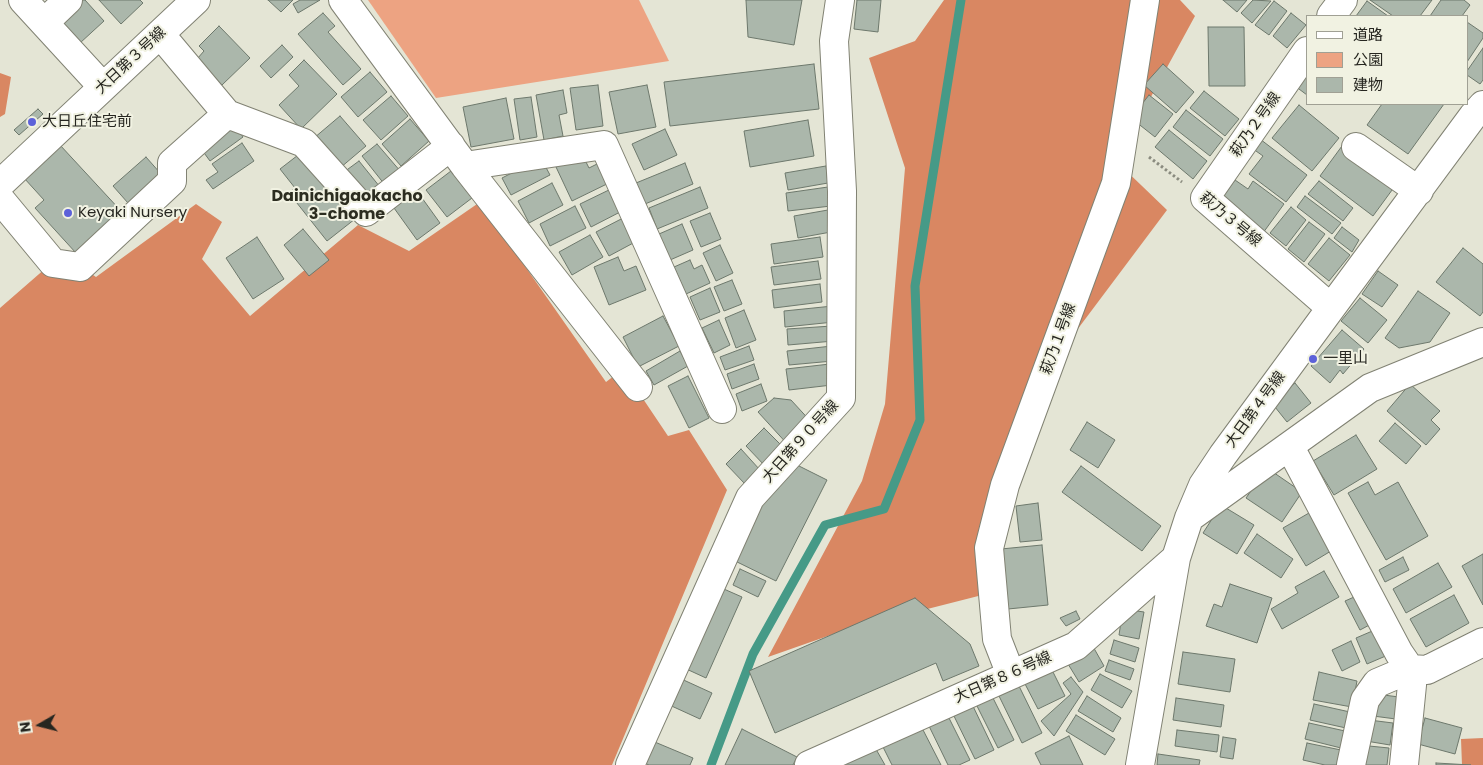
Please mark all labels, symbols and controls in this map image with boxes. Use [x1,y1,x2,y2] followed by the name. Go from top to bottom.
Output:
[1306,15,1468,105] legend
[92,24,170,98] street label: 大日第３号線
[1353,24,1383,45] text: 道路
[1353,49,1383,70] text: 公園
[1353,74,1383,95] text: 建物
[1227,89,1285,161] street label: 萩乃２号線
[42,113,132,131] place label: 大日丘住宅前
[26,116,38,128] marker: 大日丘住宅前
[271,187,423,225] district label: Dainichigaokacho 3-chome
[1195,189,1265,251] street label: 萩乃３号線
[78,204,187,222] place label: Keyaki Nursery
[62,207,74,219] marker: Keyaki Nursery
[1038,301,1080,377] street label: 萩乃１号線
[1323,350,1368,368] place label: 一里山
[1307,353,1319,365] marker: 一里山
[1222,368,1290,452] street label: 大日第４号線
[759,397,843,487] street label: 大日第９０号線
[951,648,1055,708] street label: 大日第８６号線
[15,700,65,750] north arrow
[15,720,36,734] text: N

